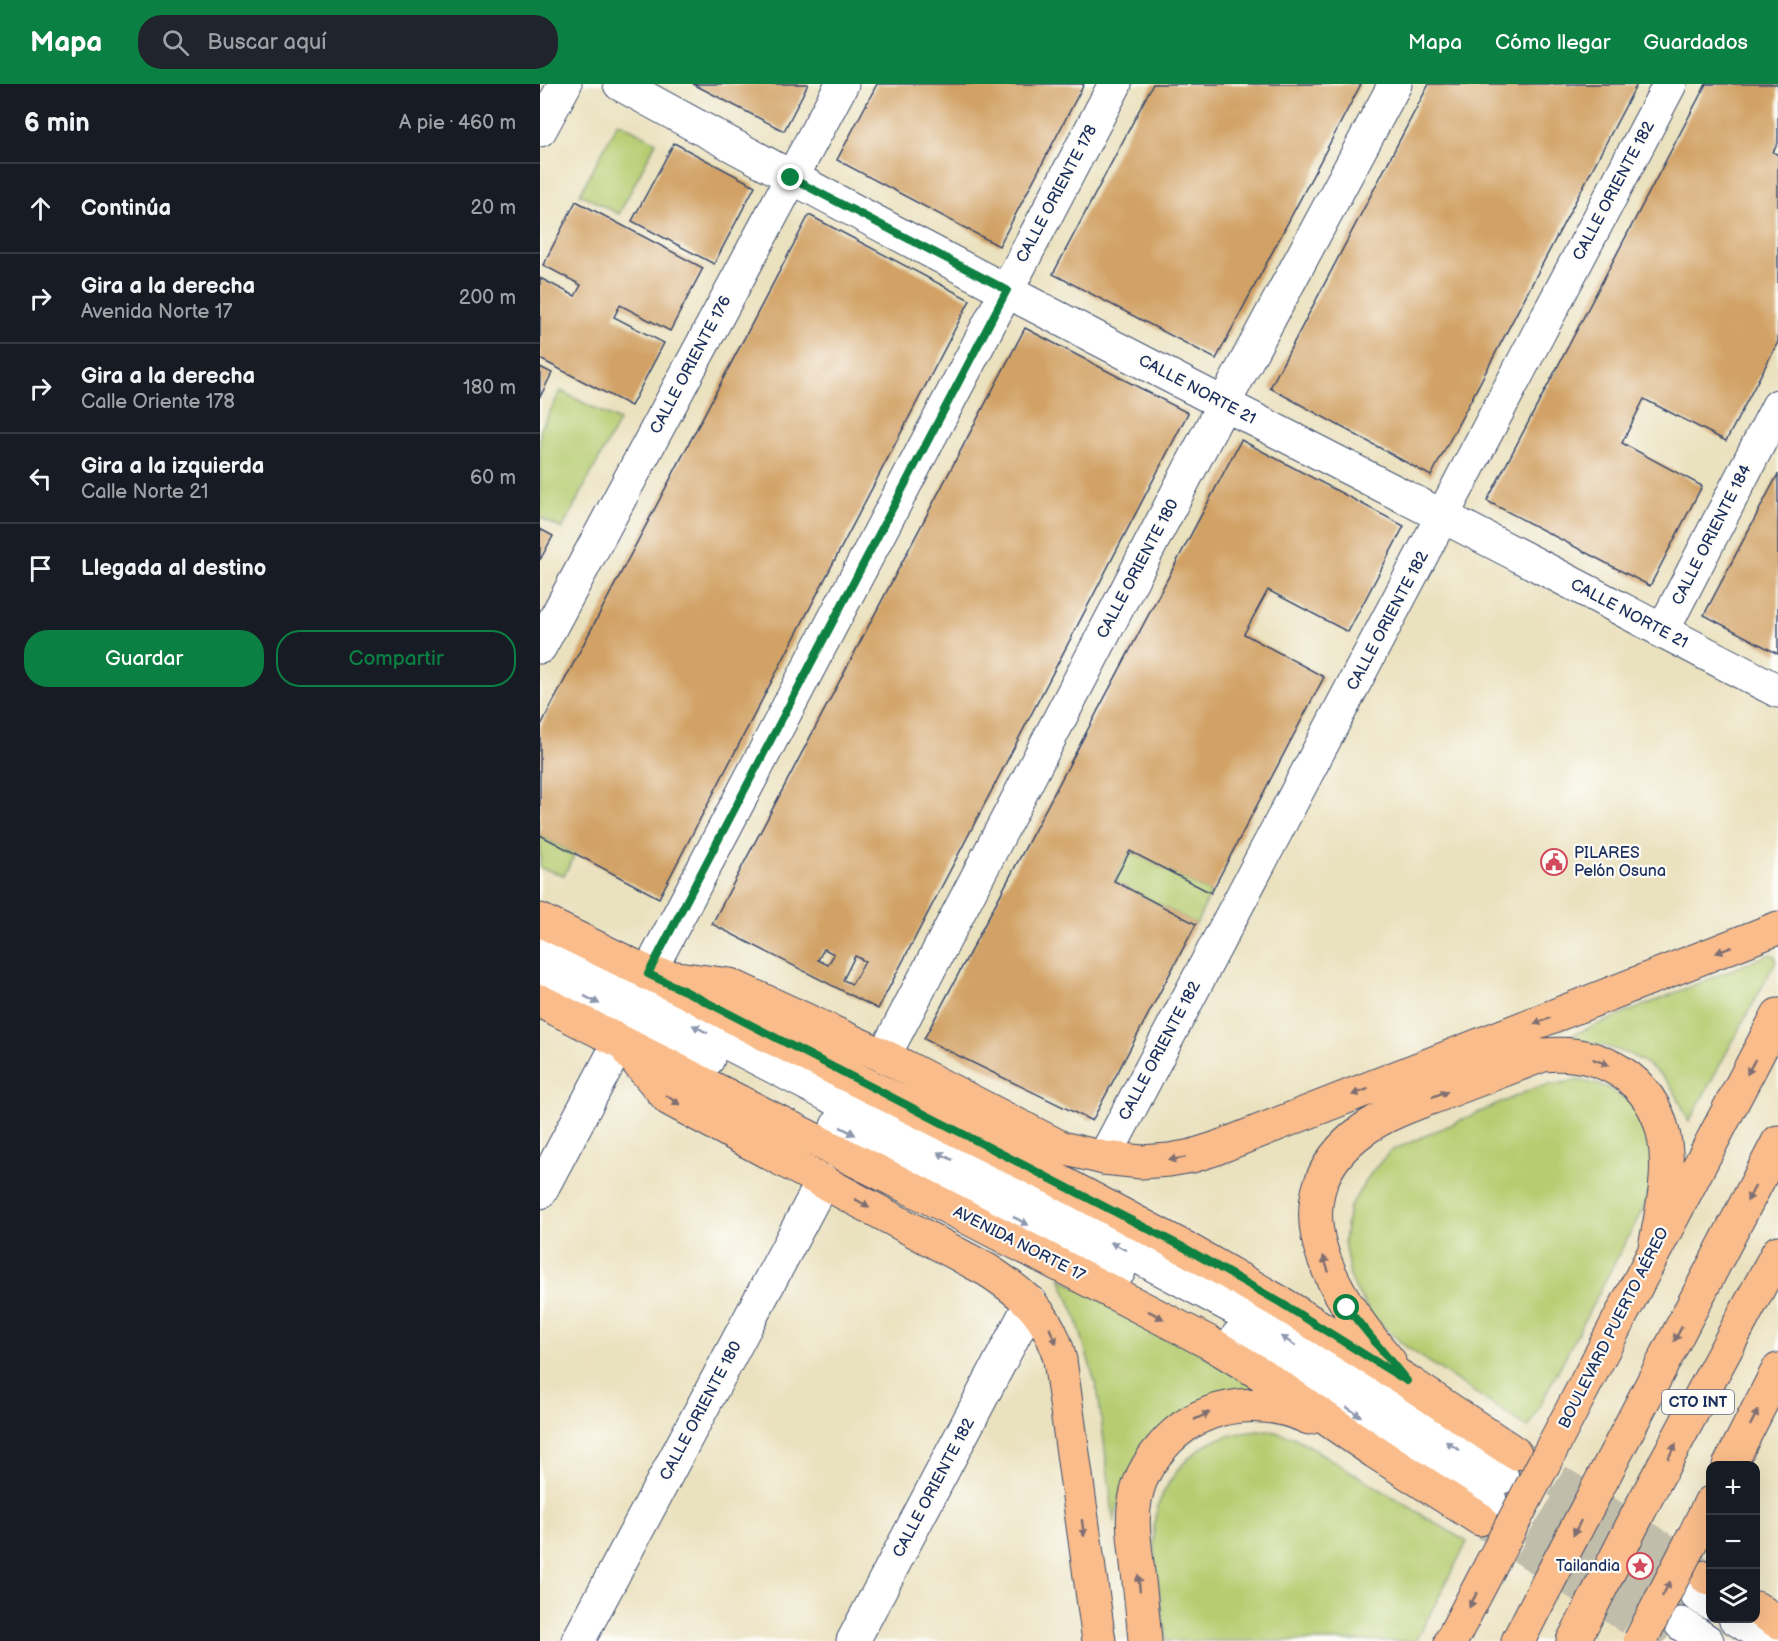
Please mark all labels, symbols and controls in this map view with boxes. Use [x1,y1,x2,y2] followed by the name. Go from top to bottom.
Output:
[138,15,558,69] search box
[30,26,102,59] text: Mapa
[159,26,192,59] icon: search
[207,29,326,56] text: Buscar aquí
[1408,30,1462,55] text: Mapa
[1495,30,1610,55] text: Cómo llegar
[1643,30,1748,55] text: Guardados
[24,108,90,139] text: 6 min
[399,111,516,135] text: A pie · 460 m
[1569,118,1659,264] street label: CALLE ORIENTE 182
[1013,122,1101,266] street label: CALLE ORIENTE 178
[777,164,803,190] route end
[24,192,57,225] icon: ahead
[81,195,171,222] text: Continúa
[471,196,516,220] text: 20 m
[81,273,255,300] text: Gira a la derecha
[24,282,57,315] icon: right
[459,286,516,310] text: 200 m
[647,292,736,437] street label: CALLE ORIENTE 176
[81,300,232,324] text: Avenida Norte 17
[1135,351,1259,429] street label: CALLE NORTE 21
[81,363,255,390] text: Gira a la derecha
[24,372,57,405] icon: right
[463,376,516,400] text: 180 m
[81,390,235,414] text: Calle Oriente 178
[81,453,265,480] text: Gira a la izquierda
[1668,461,1756,608] street label: CALLE ORIENTE 184
[24,462,57,495] icon: left
[470,466,516,490] text: 60 m
[81,480,208,504] text: Calle Norte 21
[1093,496,1183,642] street label: CALLE ORIENTE 180
[1343,548,1433,694] street label: CALLE ORIENTE 182
[24,552,57,585] icon: arrive
[81,555,266,582] text: Llegada al destino
[1567,575,1691,653] street label: CALLE NORTE 21
[24,630,264,687] button: Guardar
[276,630,516,687] button: Compartir
[1574,844,1666,881] place label: PILARES Pelón Osuna
[1539,847,1569,877] public building icon: PILARES Pelón Osuna
[1714,945,1732,955] one-way arrow
[1115,978,1205,1124] street label: CALLE ORIENTE 182
[584,996,601,1005] one-way arrow
[1533,1016,1551,1026] one-way arrow
[691,1024,708,1034] one-way arrow
[1592,1057,1610,1067] one-way arrow
[1746,1059,1756,1076] one-way arrow
[1351,1087,1369,1097] one-way arrow
[1431,1089,1449,1099] one-way arrow
[664,1094,680,1106] one-way arrow
[839,1126,857,1136] one-way arrow
[937,1151,954,1161] one-way arrow
[1168,1154,1187,1163] one-way arrow
[1746,1186,1756,1203] one-way arrow
[854,1198,871,1208] one-way arrow
[950,1203,1088,1286] street label: AVENIDA NORTE 17
[1012,1216,1030,1226] one-way arrow
[1553,1223,1673,1432] street label: BOULEVARD PUERTO AÉREO
[1110,1241,1127,1251] one-way arrow
[1321,1255,1331,1273] one-way arrow
[1333,1294,1359,1320] route start
[1148,1311,1165,1320] one-way arrow
[1673,1326,1682,1343] one-way arrow
[1048,1328,1058,1346] one-way arrow
[1280,1336,1296,1347] one-way arrow
[656,1338,746,1484] street label: CALLE ORIENTE 180
[1662,1390,1734,1414] road number: CTO INT
[1346,1406,1362,1417] one-way arrow
[1749,1409,1758,1426] one-way arrow
[1194,1412,1211,1421] one-way arrow
[889,1415,979,1561] street label: CALLE ORIENTE 182
[1445,1441,1461,1452] one-way arrow
[1667,1442,1677,1459] one-way arrow
[1706,1461,1760,1623] map controls
[1706,1461,1760,1515] button: +
[1706,1515,1760,1569] button: −
[1079,1519,1088,1538] one-way arrow
[1572,1519,1582,1536] one-way arrow
[1625,1551,1655,1581] place icon: Tailandia
[1556,1557,1620,1576] place label: Tailandia
[1706,1569,1760,1623] button: layers
[1134,1573,1144,1592] one-way arrow
[1661,1580,1671,1598] one-way arrow
[1468,1592,1478,1609] one-way arrow

